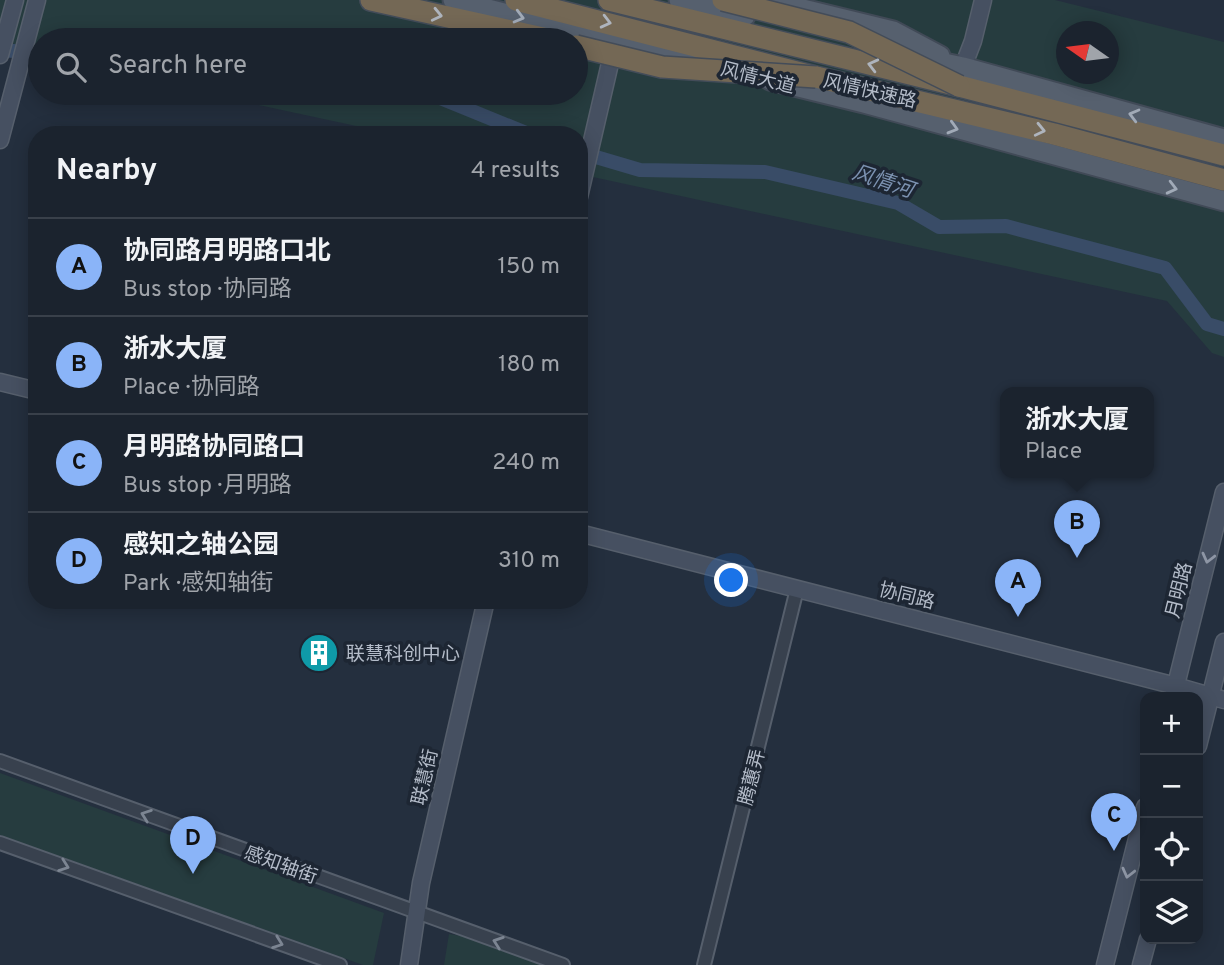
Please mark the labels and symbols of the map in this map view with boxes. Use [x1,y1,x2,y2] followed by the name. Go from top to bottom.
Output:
[431,6,443,21] one-way arrow
[513,9,525,23] one-way arrow
[599,14,611,28] one-way arrow
[1056,21,1119,84] north arrow
[718,58,797,100] street label: 风情大道
[867,59,879,73] one-way arrow
[821,70,919,114] street label: 风情快速路
[1129,109,1141,123] one-way arrow
[947,119,959,134] one-way arrow
[1034,122,1046,136] one-way arrow
[848,160,920,206] water label: 风情河
[1166,180,1178,194] one-way arrow
[1054,500,1100,558] pin: B
[1202,552,1216,564] one-way arrow
[995,559,1041,617] pin: A
[1161,560,1198,621] street label: 月明路
[714,563,748,597] your location
[876,578,937,615] street label: 协同路
[298,632,340,674] building icon: 联慧科创中心
[346,643,460,667] place label: 联慧科创中心
[408,747,444,808] street label: 联慧街
[734,747,771,808] street label: 腾蕙弄
[1091,793,1137,851] pin: C
[141,809,153,823] one-way arrow
[170,816,216,874] pin: D
[240,842,320,890] street label: 感知轴街
[58,858,70,872] one-way arrow
[1122,867,1136,879] one-way arrow
[272,935,284,949] one-way arrow
[493,936,505,950] one-way arrow

